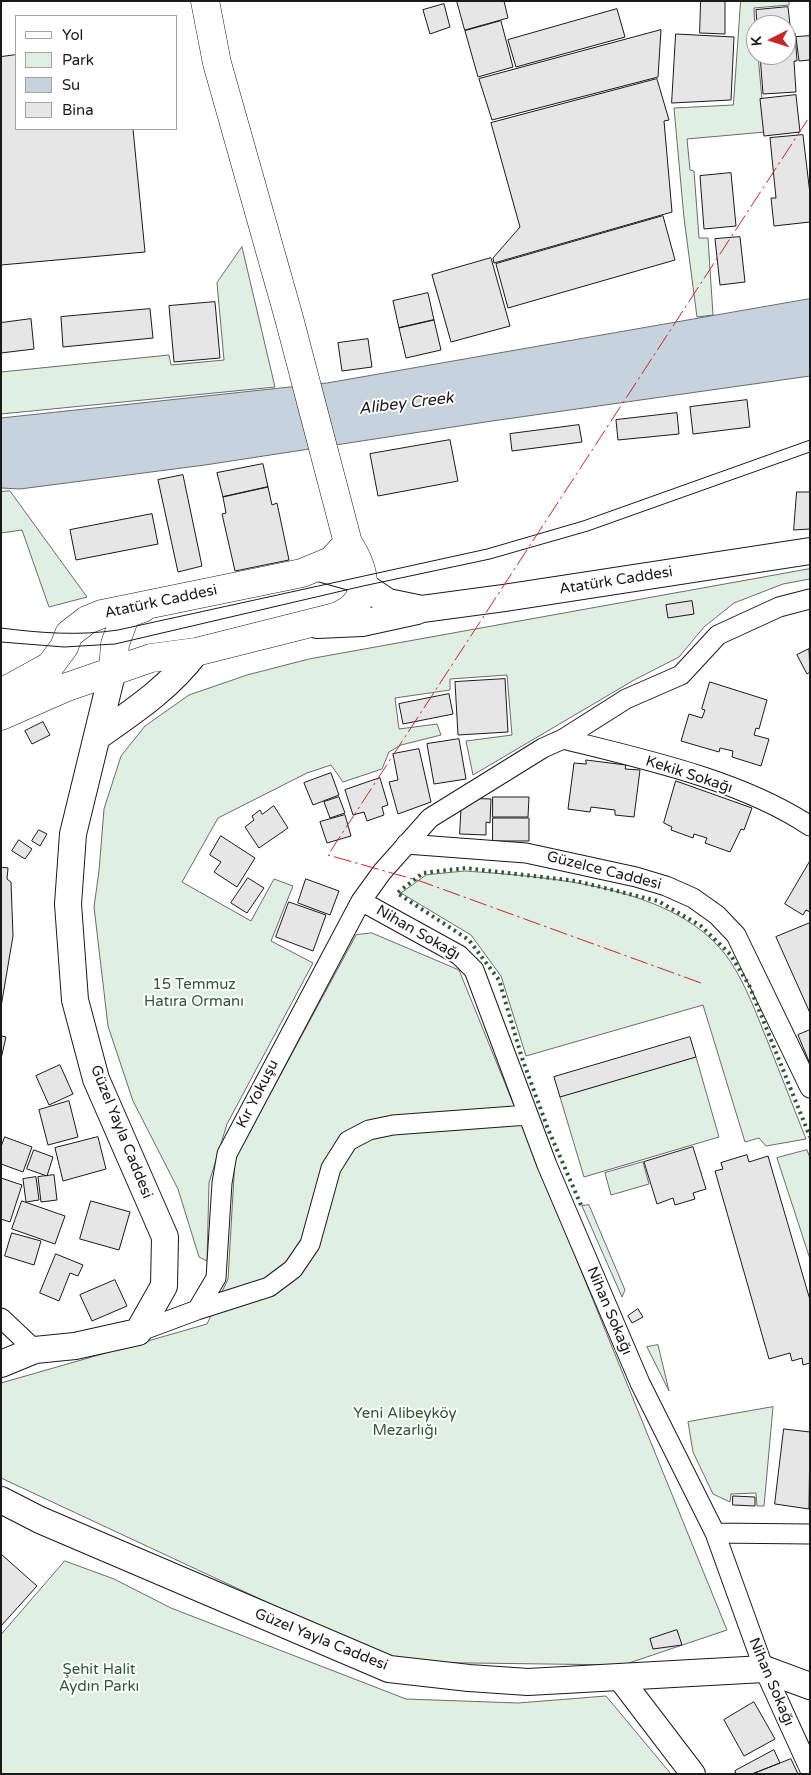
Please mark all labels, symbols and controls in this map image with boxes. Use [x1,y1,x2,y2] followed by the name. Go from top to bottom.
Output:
[15,15,178,130] legend
[746,15,796,65] north arrow
[62,26,83,44] text: Yol
[748,36,765,47] text: K
[62,51,94,69] text: Park
[62,76,80,94] text: Su
[62,101,94,119] text: Bina
[358,389,454,419] water label: Alibey Creek
[558,563,674,599] street label: Atatürk Caddesi
[103,581,219,623] street label: Atatürk Caddesi
[643,752,735,798] street label: Kekik Sokağı
[545,848,663,894] street label: Güzelce Caddesi
[373,902,463,964] street label: Nihan Sokağı
[144,976,244,1011] park label: 15 Temmuz Hatıra Ormanı
[233,1057,283,1131] street label: Kır Yokuşu
[86,1063,156,1201] street label: Güzel Yayla Caddesi
[582,1264,636,1358] street label: Nihan Sokağı
[353,1405,457,1440] park label: Yeni Alibeyköy Mezarlığı
[252,1605,390,1675] street label: Güzel Yayla Caddesi
[744,1635,798,1729] street label: Nihan Sokağı
[59,1661,139,1696] park label: Şehit Halit Aydın Parkı

